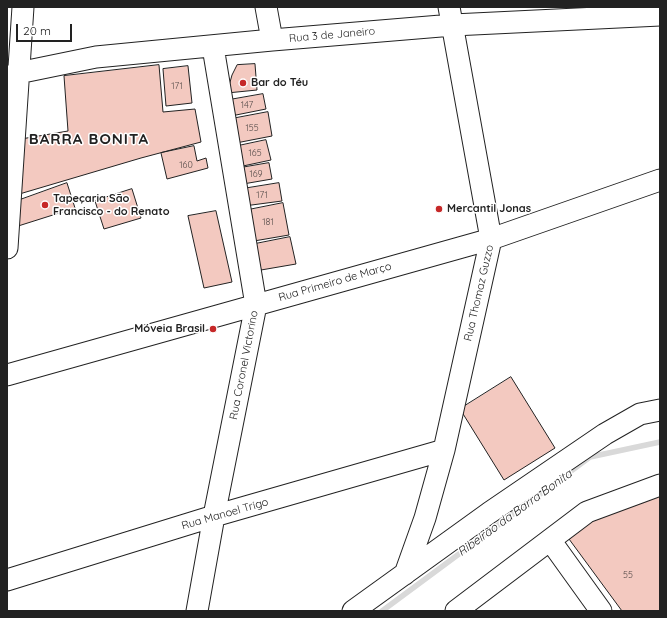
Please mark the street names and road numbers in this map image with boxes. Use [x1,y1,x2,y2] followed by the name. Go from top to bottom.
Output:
[288,25,376,45] street label: Rua 3 de Janeiro
[461,243,497,343] street label: Rua Thomaz Guzzo
[277,260,393,304] street label: Rua Primeiro de Março
[227,309,261,421] street label: Rua Coronel Victorino
[180,495,270,533] street label: Rua Manoel Trigo

